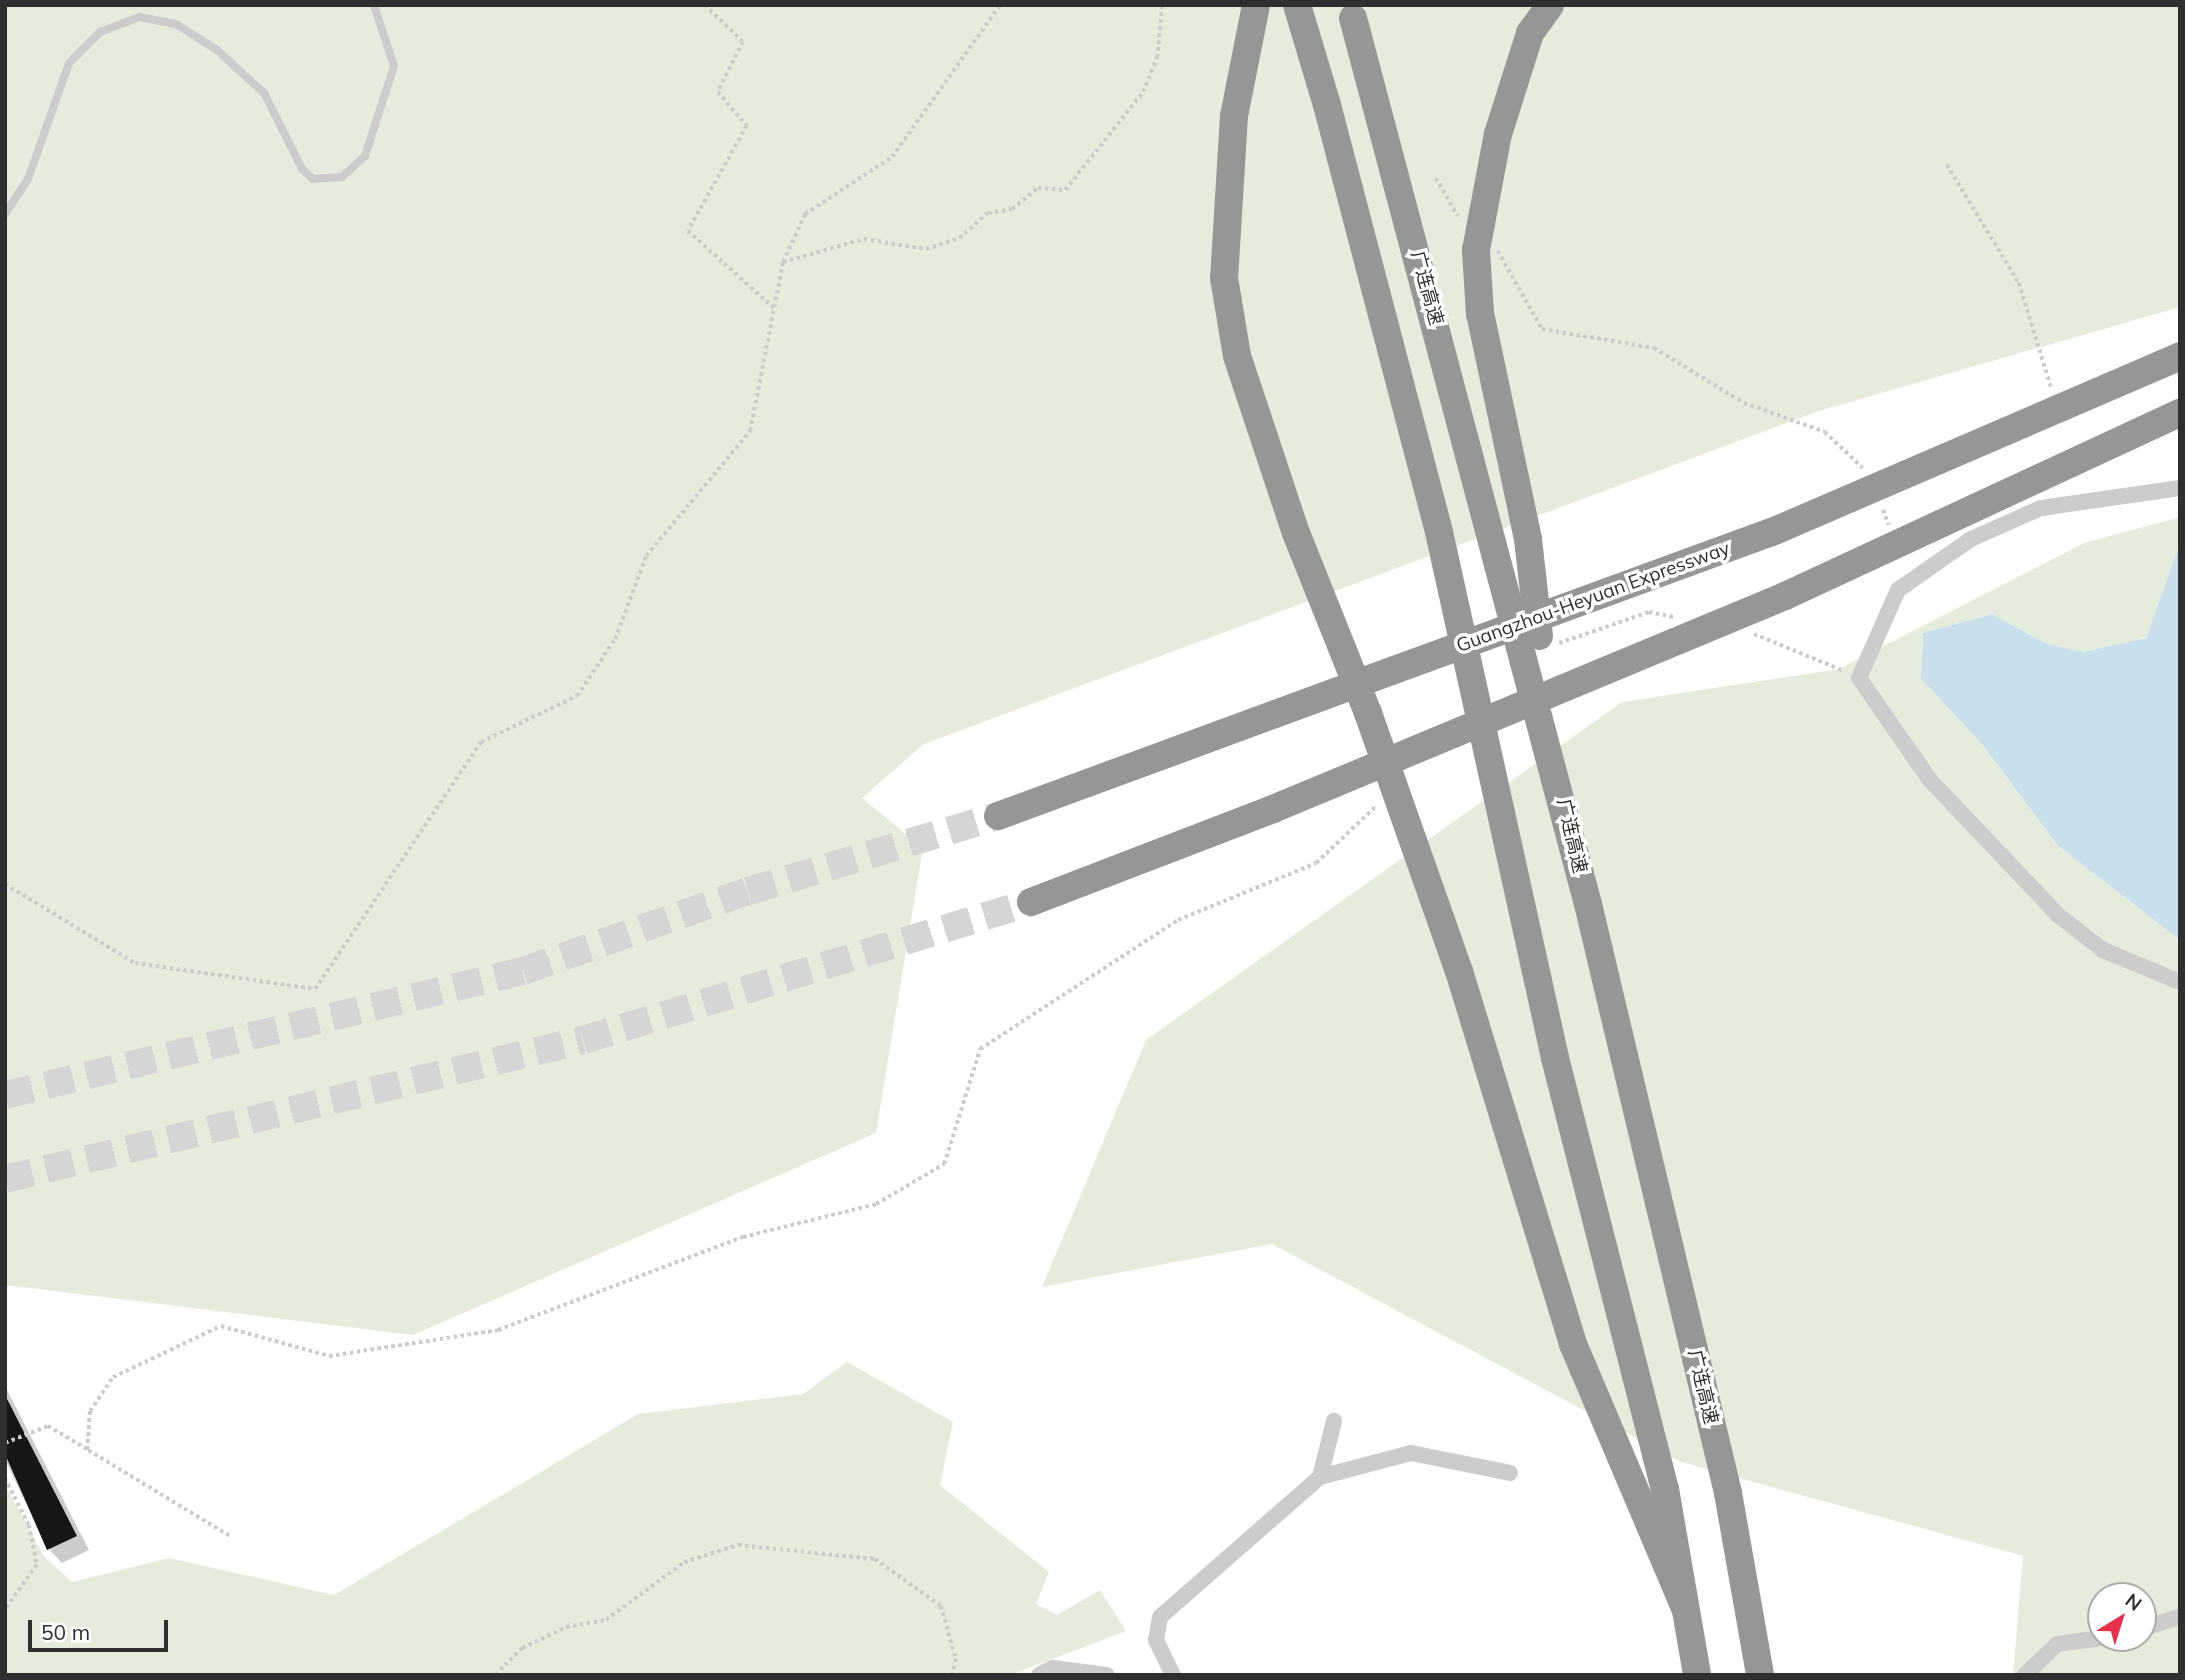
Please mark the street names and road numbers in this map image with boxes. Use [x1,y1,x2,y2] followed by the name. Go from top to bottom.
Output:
[1406,248,1448,328] street label: 广连高速
[1453,537,1733,657] street label: Guangzhou-Heyuan Expressway
[1552,796,1592,876] street label: 广连高速
[1683,1347,1723,1427] street label: 广连高速

